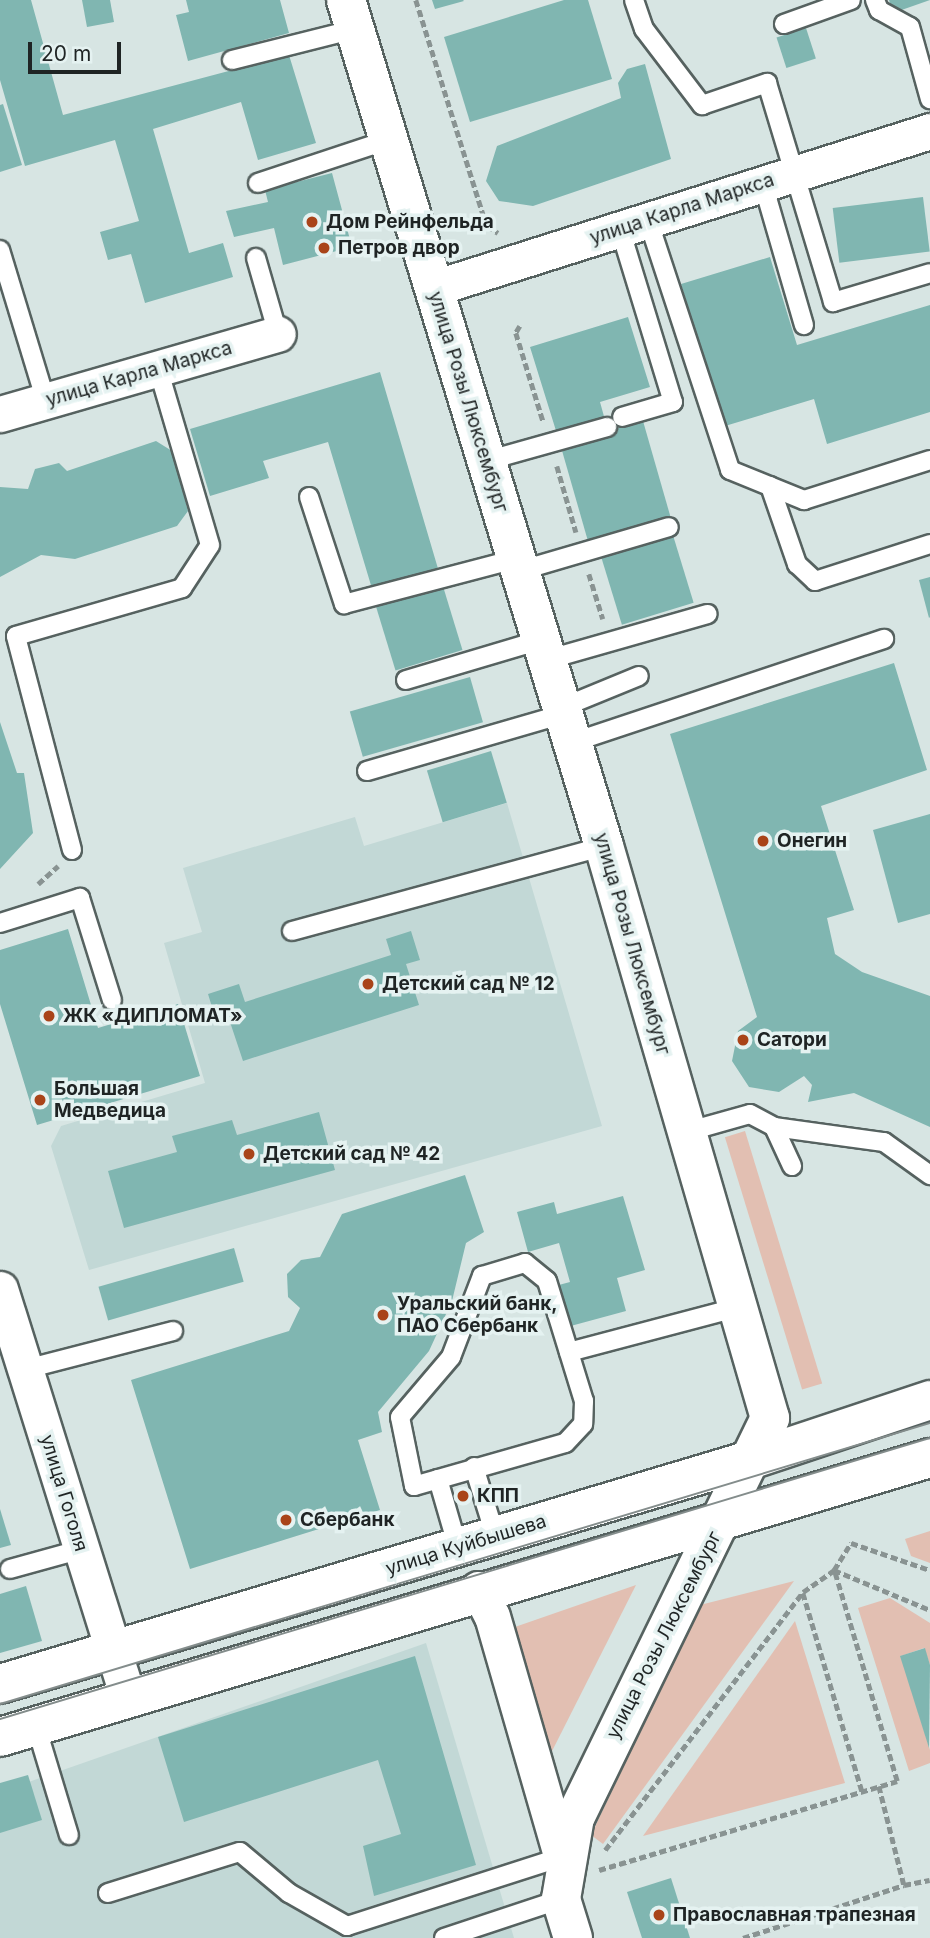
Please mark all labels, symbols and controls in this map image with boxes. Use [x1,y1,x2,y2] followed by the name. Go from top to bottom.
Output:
[32,28,124,72] scale bar
[41,41,91,66] text: 20 m
[587,168,777,250] street label: улица Карла Маркса
[326,211,494,233] place label: Дом Рейнфельда
[304,214,320,230] marker: Дом Рейнфельда
[338,237,460,259] place label: Петров двор
[316,240,332,256] marker: Петров двор
[423,289,513,515] street label: улица Розы Люксембург
[43,337,235,411] street label: улица Карла Маркса
[589,830,675,1058] street label: улица Розы Люксембург
[777,830,847,852] place label: Онегин
[755,833,771,849] marker: Онегин
[382,973,555,995] place label: Детский сад № 12
[360,976,376,992] marker: Детский сад № 12
[63,1005,243,1027] place label: ЖК «ДИПЛОМАТ»
[41,1008,57,1024] marker: ЖК «ДИПЛОМАТ»
[757,1029,827,1051] place label: Сатори
[735,1032,751,1048] marker: Сатори
[54,1078,166,1122] place label: Большая Медведица
[32,1092,48,1108] marker: Большая Медведица
[263,1143,440,1165] place label: Детский сад № 42
[241,1146,257,1162] marker: Детский сад № 42
[397,1293,558,1337] place label: Уральский банк, ПАО Сбербанк
[375,1307,391,1323] marker: Уральский банк, ПАО Сбербанк
[35,1432,93,1554] street label: улица Гоголя
[477,1485,519,1507] place label: КПП
[455,1488,471,1504] marker: КПП
[300,1509,394,1531] place label: Сбербанк
[383,1510,549,1580] street label: улица Куйбышева
[278,1512,294,1528] marker: Сбербанк
[602,1527,726,1743] street label: улица Розы Люксембург
[673,1904,916,1926] place label: Православная трапезная
[651,1907,667,1923] marker: Православная трапезная

